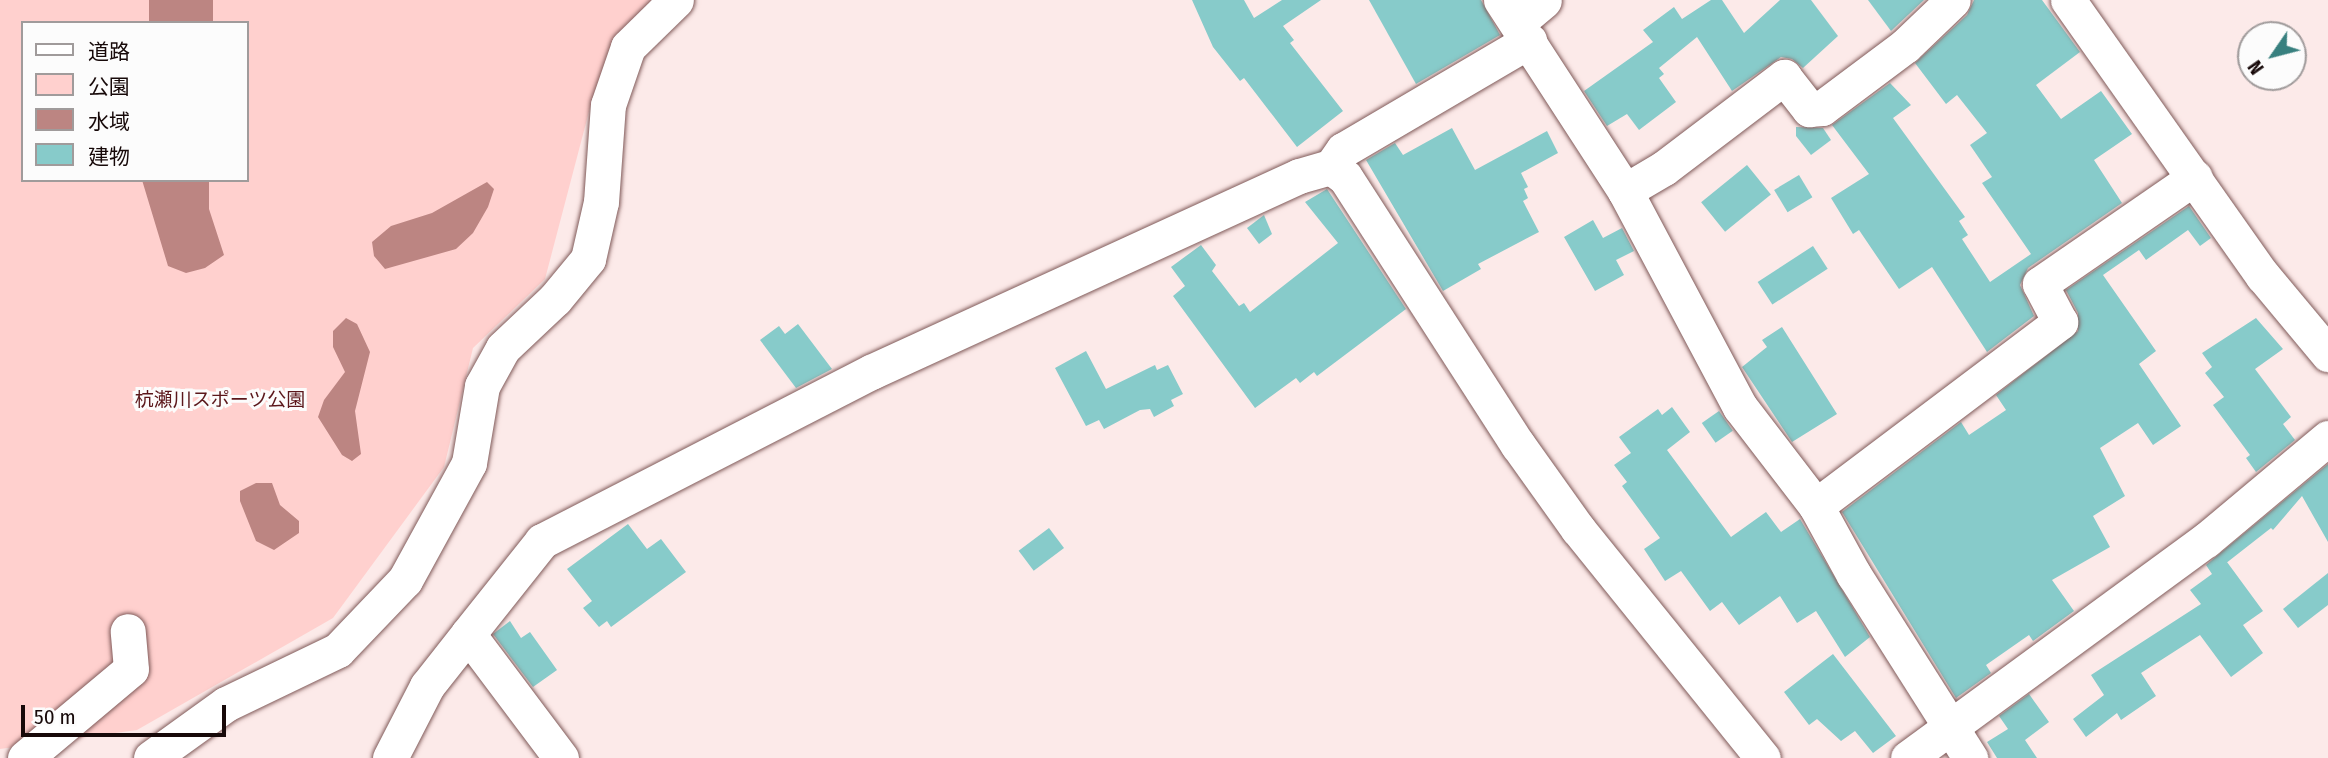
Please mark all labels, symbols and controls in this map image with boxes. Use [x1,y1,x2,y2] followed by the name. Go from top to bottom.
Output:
[21,21,248,182] legend
[2237,21,2307,91] north arrow
[88,39,130,65] text: 道路
[2243,56,2269,78] text: N
[88,74,130,100] text: 公園
[88,109,130,135] text: 水域
[88,144,130,170] text: 建物
[135,389,305,411] park label: 杭瀬川スポーツ公園
[24,692,229,736] scale bar
[34,704,76,730] text: 50 m

